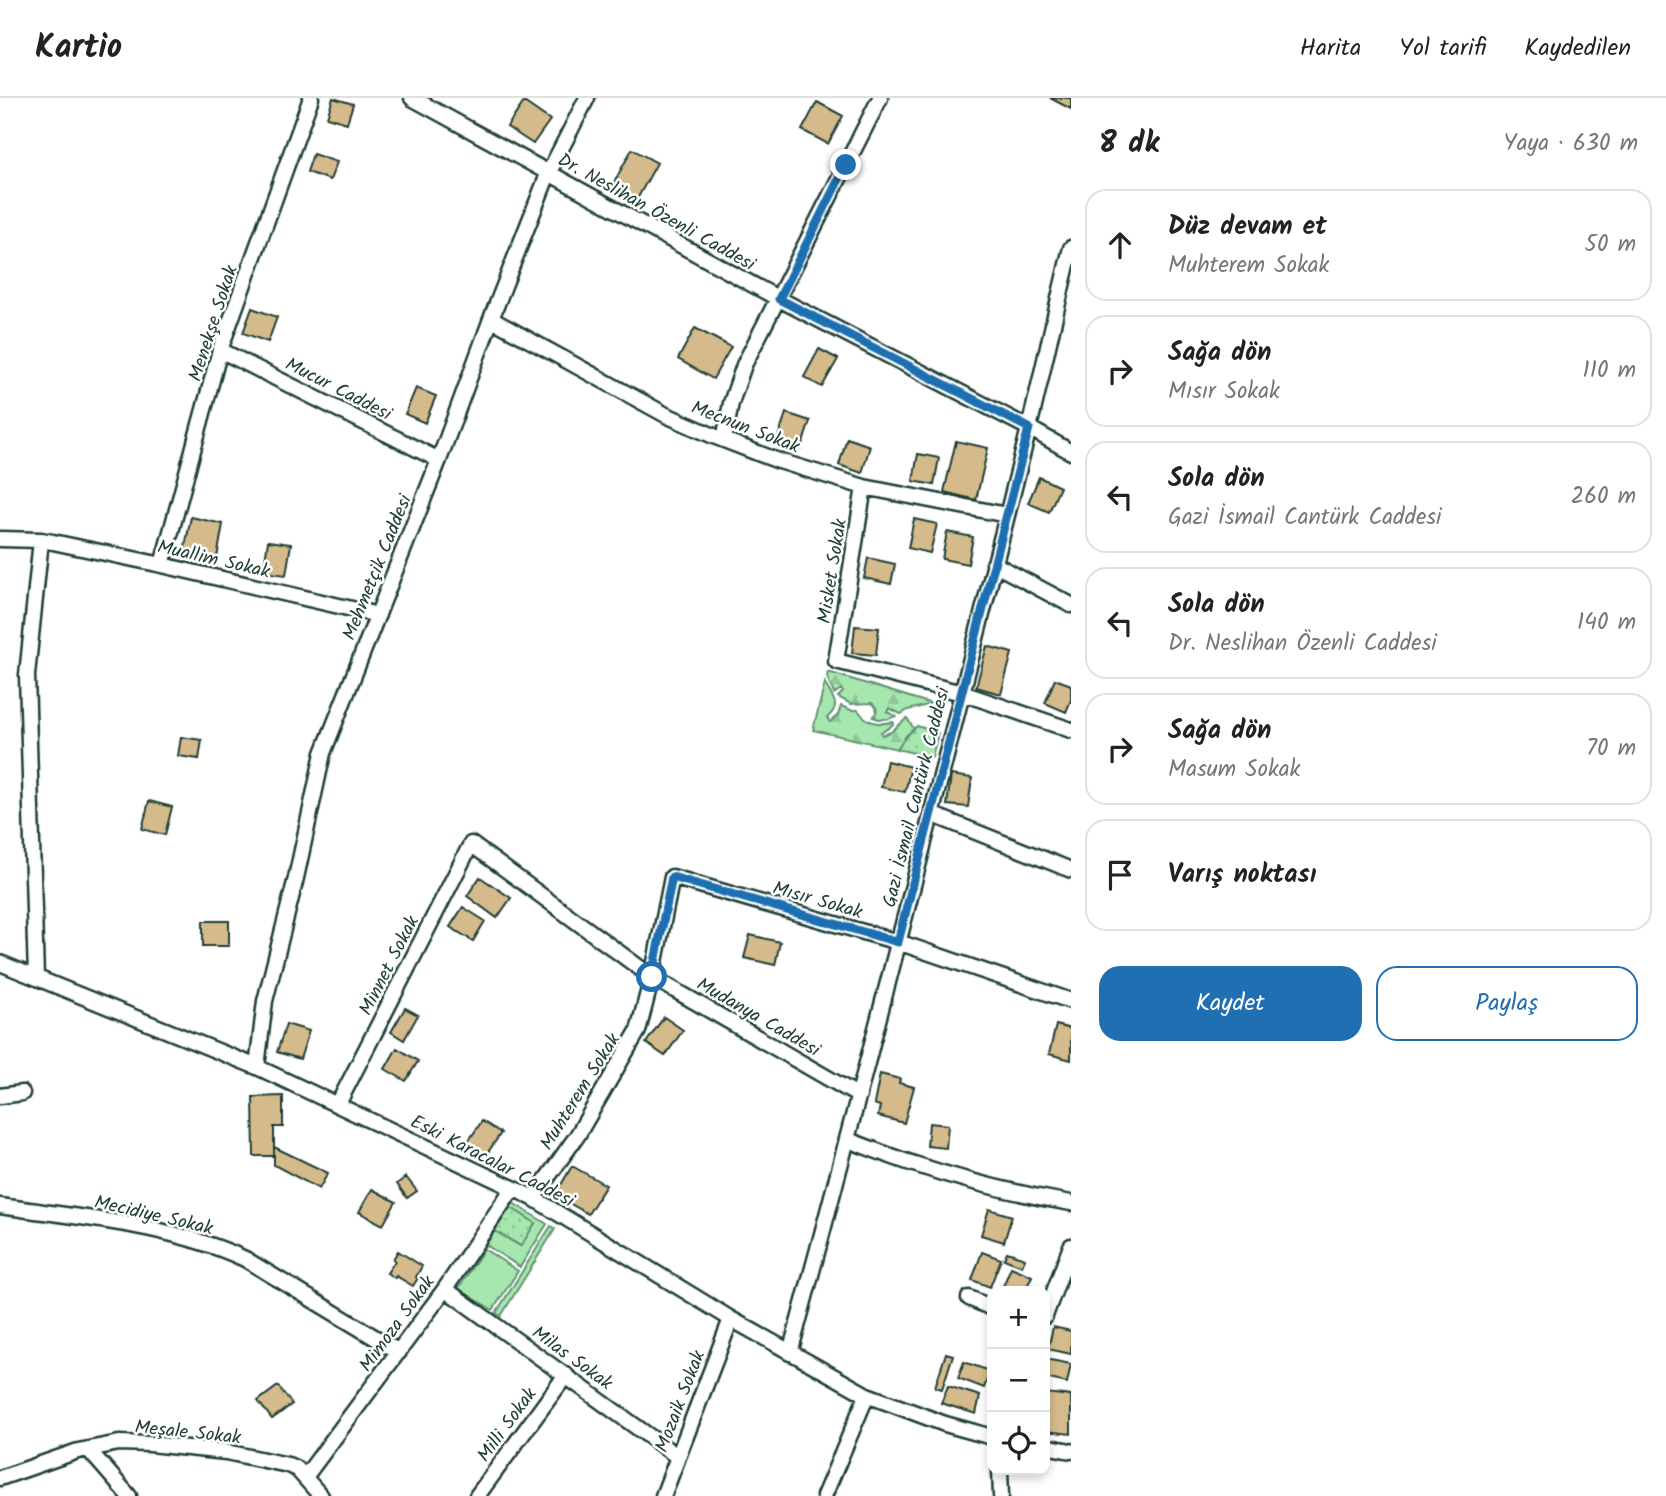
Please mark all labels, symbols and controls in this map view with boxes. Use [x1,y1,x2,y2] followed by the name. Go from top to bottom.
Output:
[35,22,122,75] text: Kartio
[1300,29,1361,68] text: Harita
[1399,29,1486,68] text: Yol tarifi
[1524,29,1631,68] text: Kaydedilen
[1099,120,1159,168] text: 8 dk
[1504,126,1638,162] text: Yaya · 630 m
[552,146,762,280] street label: Dr. Neslihan Özenli Caddesi
[830,149,861,180] route end
[1168,206,1327,248] text: Düz devam et
[1101,226,1139,264] icon: ahead
[1585,227,1636,263] text: 50 m
[1168,248,1329,284] text: Muhterem Sokak
[181,261,247,386] street label: Menekşe Sokak
[1168,332,1271,374] text: Sağa dön
[280,350,398,430] street label: Mucur Caddesi
[1101,352,1139,390] icon: right
[1583,353,1636,389] text: 110 m
[1168,374,1280,410] text: Mısır Sokak
[686,393,804,462] street label: Mecnun Sokak
[1168,458,1265,500] text: Sola dön
[1101,478,1139,516] icon: left
[1571,479,1636,515] text: 260 m
[335,489,421,645] street label: Mehmetçik Caddesi
[1168,500,1442,536] text: Gazi İsmail Cantürk Caddesi
[810,517,856,626] street label: Misket Sokak
[154,532,273,588] street label: Muallim Sokak
[1168,584,1265,626] text: Sola dön
[1101,604,1139,642] icon: left
[1577,605,1636,641] text: 140 m
[1168,626,1437,662] text: Dr. Neslihan Özenli Caddesi
[875,683,959,911] street label: Gazi İsmail Cantürk Caddesi
[1168,710,1271,752] text: Sağa dön
[1101,730,1139,768] icon: right
[1586,731,1636,767] text: 70 m
[1168,752,1300,788] text: Masum Sokak
[1168,854,1316,896] text: Varış noktası
[1101,856,1139,894] icon: arrive
[769,874,866,928] street label: Mısır Sokak
[352,911,428,1021] street label: Minnet Sokak
[636,961,667,992] route start
[1099,966,1362,1041] button: Kaydet
[1376,966,1638,1041] button: Paylaş
[691,970,827,1066] street label: Mudanya Caddesi
[533,1028,629,1157] street label: Muhterem Sokak
[405,1107,581,1217] street label: Eski Karacalar Caddesi
[91,1188,216,1244] street label: Mecidiye Sokak
[352,1269,443,1379] street label: Mimoza Sokak
[987,1286,1050,1475] map controls
[987,1286,1050,1349] button: +
[525,1319,619,1398] street label: Milas Sokak
[648,1346,714,1457] street label: Mozaik Sokak
[987,1349,1050,1412] button: −
[470,1381,545,1469] street label: Milli Sokak
[133,1412,243,1453] street label: Meşale Sokak
[987,1412,1050,1475] button: locate

